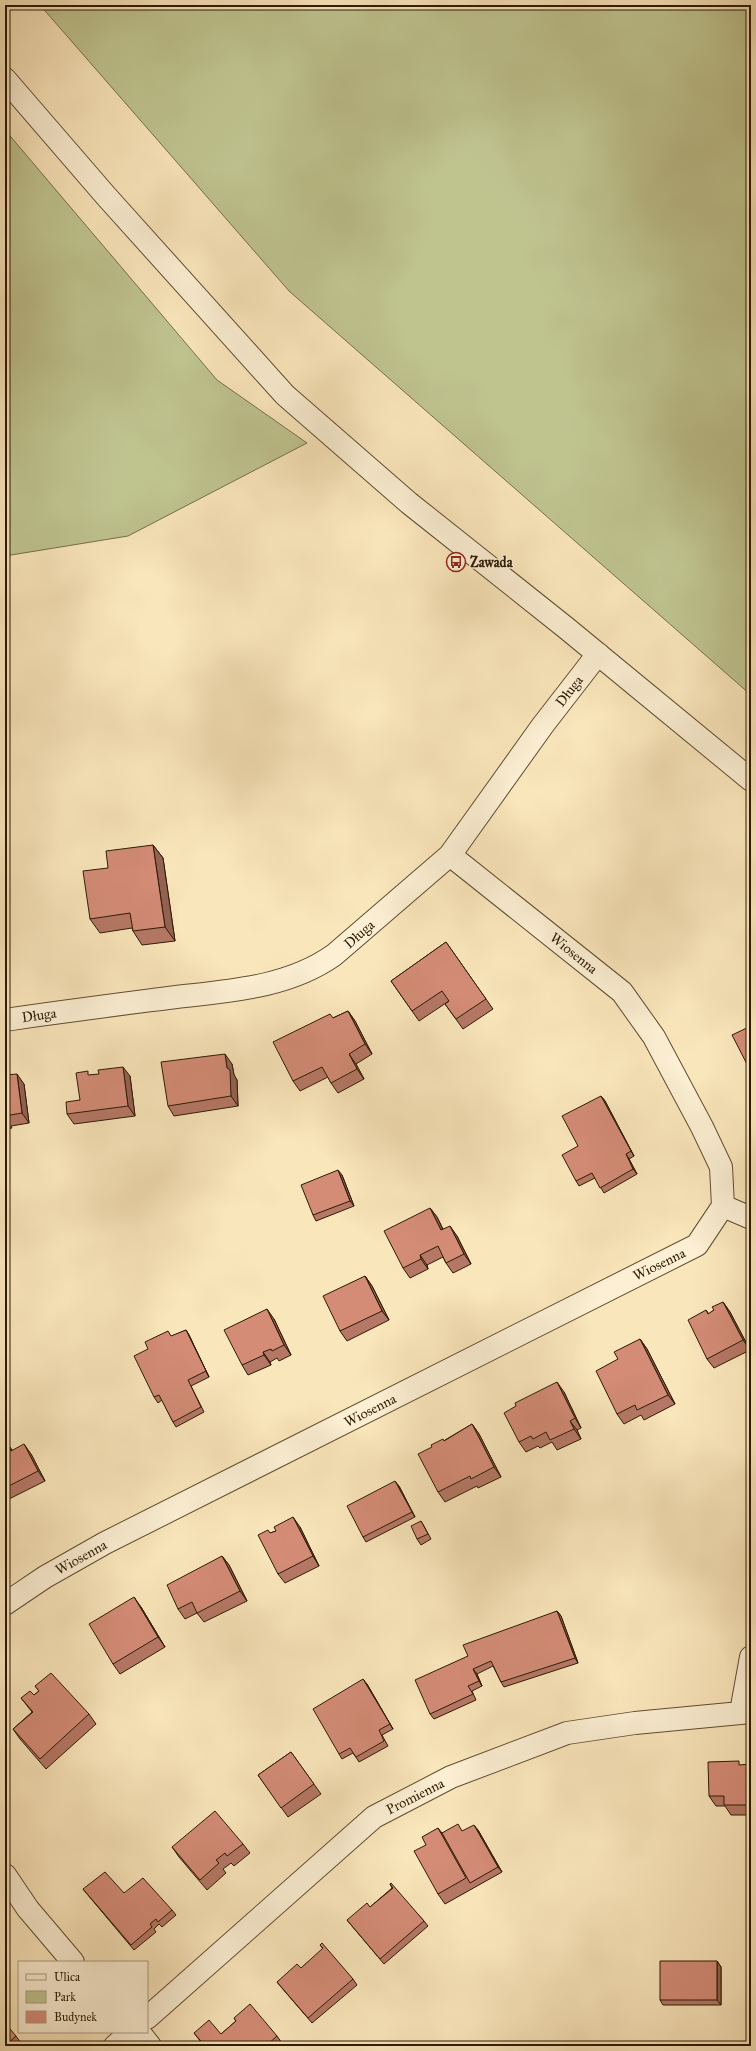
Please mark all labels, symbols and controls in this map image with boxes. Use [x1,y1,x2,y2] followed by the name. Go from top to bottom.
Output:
[445,551,467,573] bus stop icon: Zawada
[470,554,514,571] place label: Zawada
[552,672,587,710] street label: Długa
[341,917,378,952] street label: Długa
[546,929,601,978] street label: Wiosenna
[21,1005,57,1026] street label: Długa
[630,1244,688,1284] street label: Wiosenna
[341,1390,399,1431] street label: Wiosenna
[53,1536,110,1579] street label: Wiosenna
[383,1775,447,1818] street label: Promienna
[18,1961,148,2033] legend
[54,1970,81,1984] text: Ulica
[54,1990,76,2004] text: Park
[54,2010,97,2024] text: Budynek

